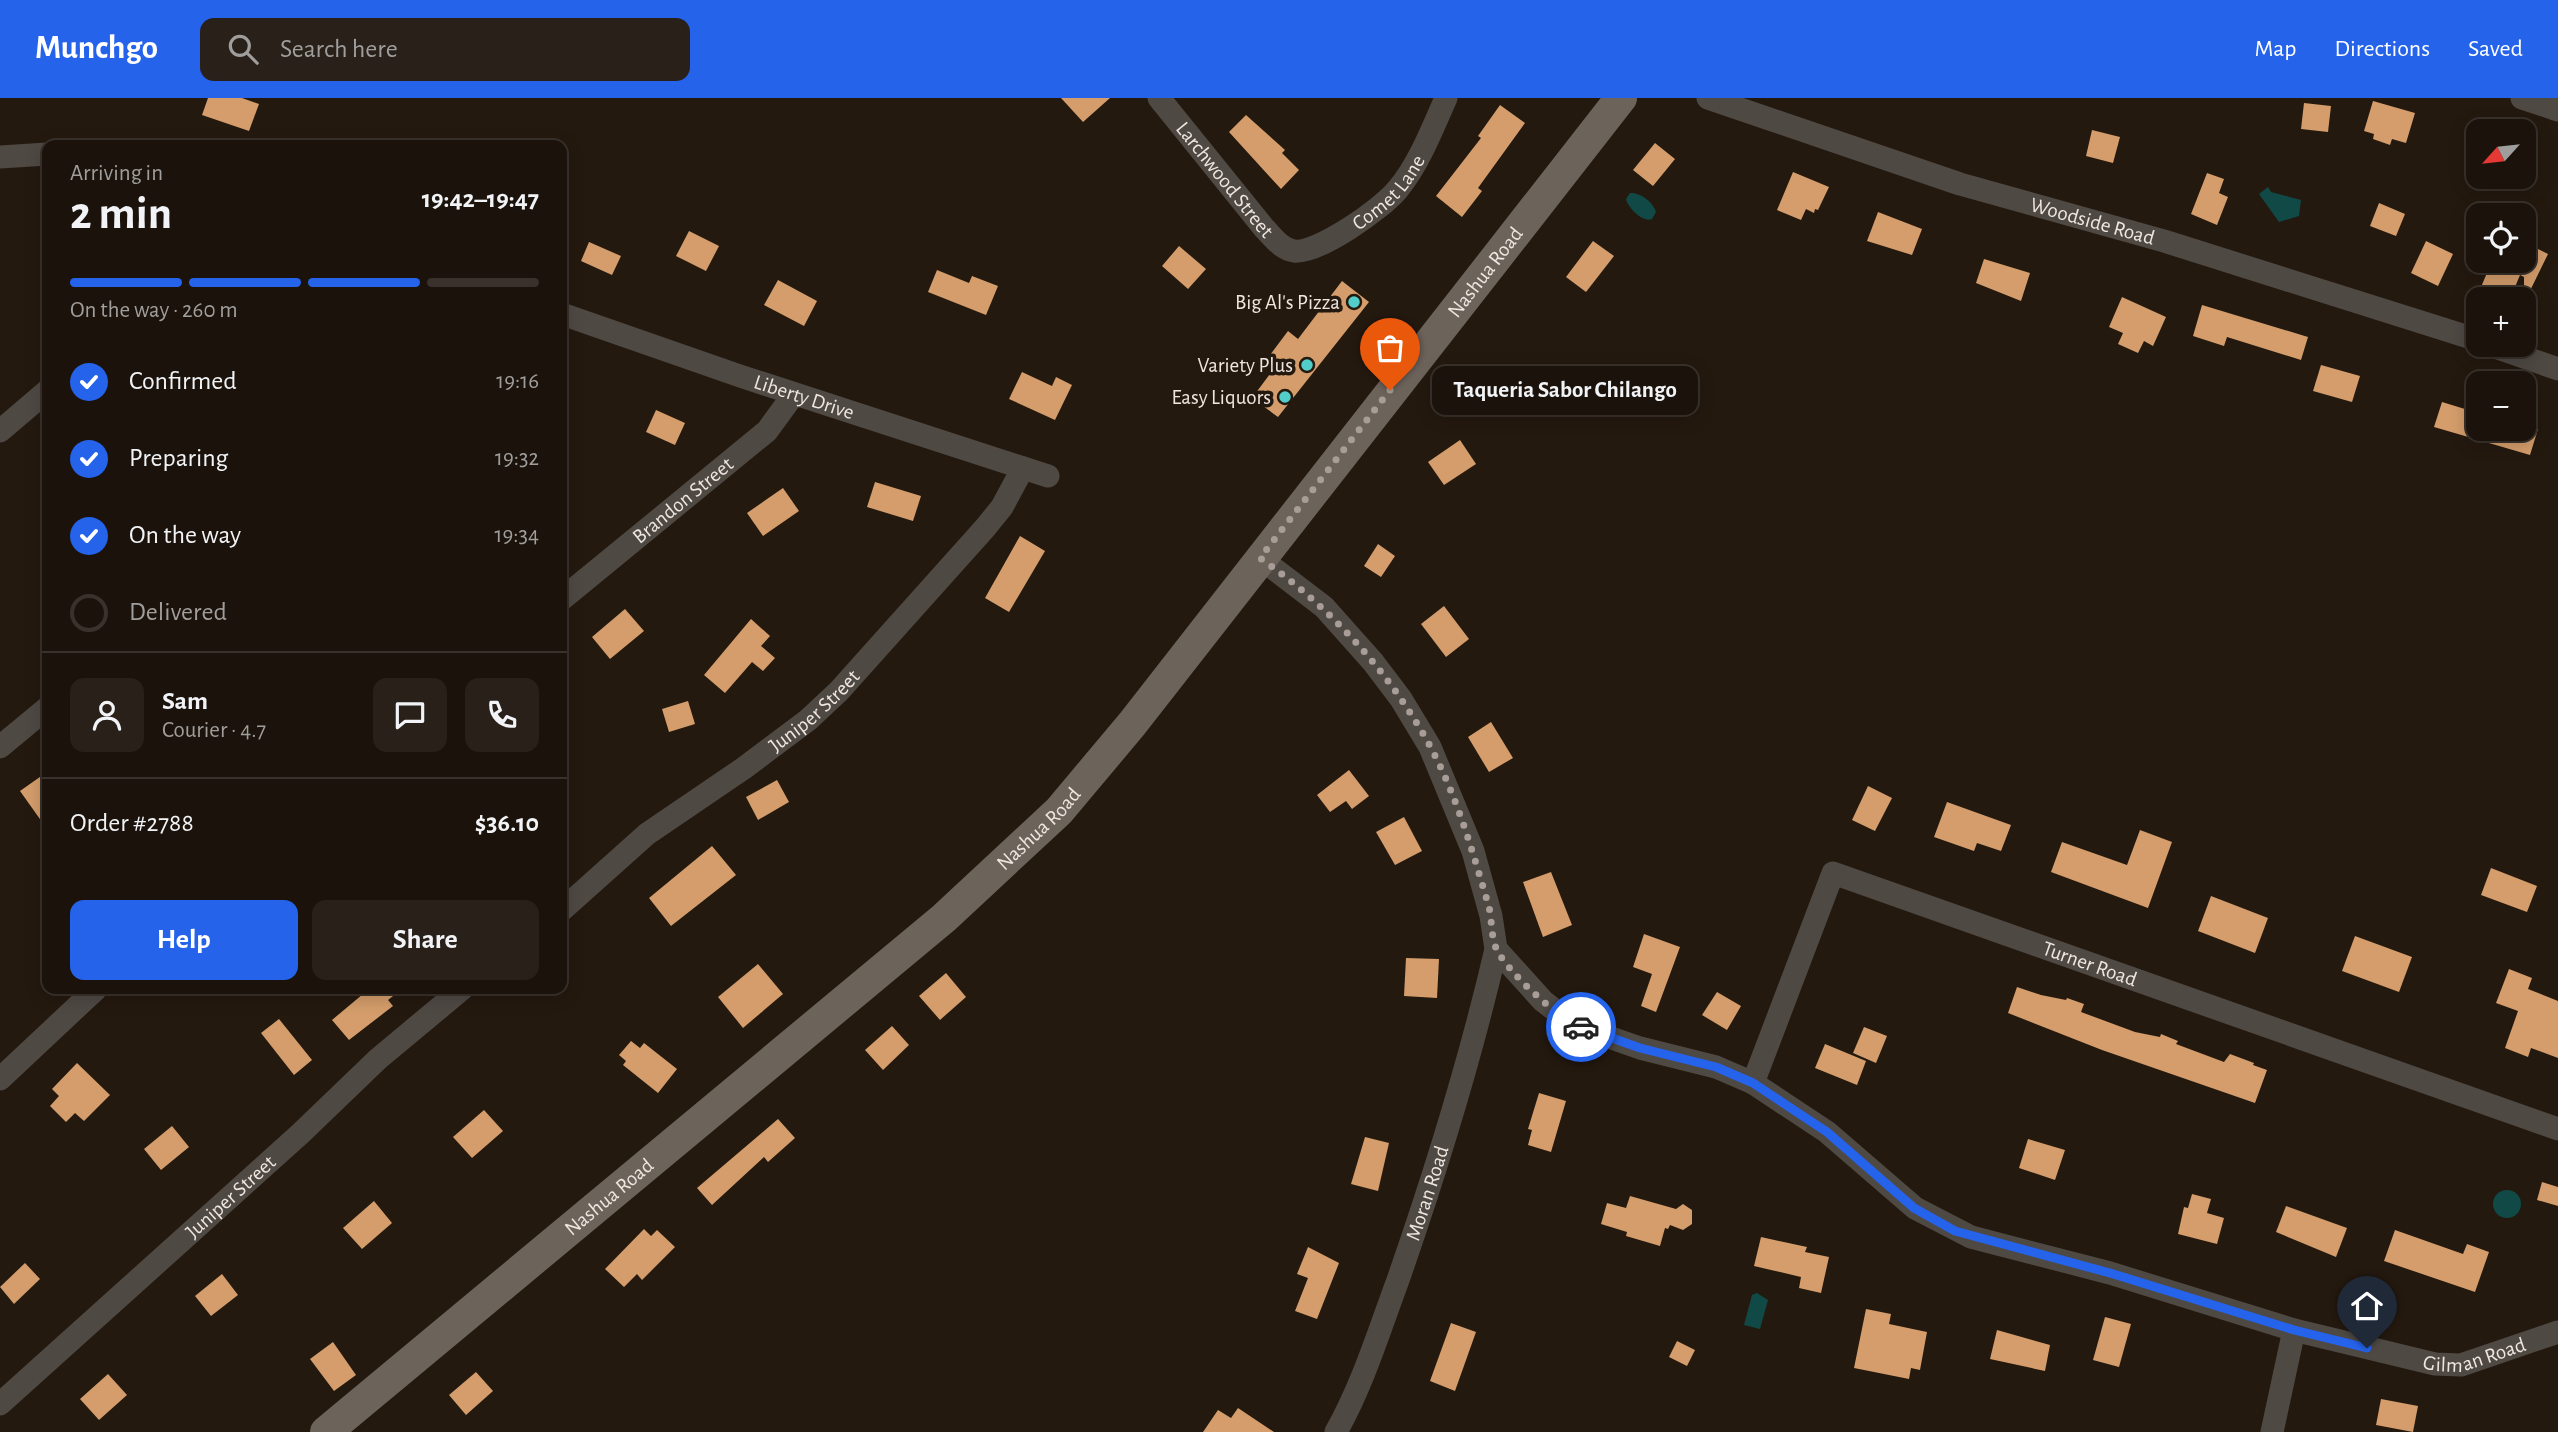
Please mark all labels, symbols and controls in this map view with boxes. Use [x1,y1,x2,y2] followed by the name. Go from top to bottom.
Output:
[200,18,690,81] search box
[224,30,262,68] icon: search
[35,32,158,65] text: Munchgo
[280,36,398,62] text: Search here
[2254,37,2296,61] text: Map
[2334,37,2430,61] text: Directions
[2468,37,2523,61] text: Saved
[1172,118,1278,242] street label: Larchwood Street
[2466,119,2536,189] north arrow
[2466,119,2536,441] map controls
[1348,151,1428,234] street label: Comet Lane
[70,162,163,185] text: Arriving in
[422,186,539,212] text: 19:42–19:47
[70,191,172,237] text: 2 min
[2028,194,2157,248] street label: Woodside Road
[2466,203,2536,273] button: locate
[1444,223,1527,321] street label: Nashua Road
[2466,287,2536,357] button: +
[1235,292,1340,313] place label: Big Al's Pizza
[1346,294,1362,310] marker: Big Al's Pizza
[70,299,238,322] text: On the way · 260 m
[1360,318,1420,390] pin
[1371,329,1409,367] icon: bag
[1198,355,1293,376] place label: Variety Plus
[1299,357,1315,373] marker: Variety Plus
[70,363,108,401] icon: check
[1432,366,1698,414] callout: Taqueria Sabor Chilango
[129,368,237,394] text: Confirmed
[496,370,539,393] text: 19:16
[752,371,857,423] street label: Liberty Drive
[2466,371,2536,441] button: −
[1453,379,1677,402] text: Taqueria Sabor Chilango
[1172,387,1271,408] place label: Easy Liquors
[1277,389,1293,405] marker: Easy Liquors
[70,440,108,478] icon: check
[129,445,228,471] text: Preparing
[495,447,539,470] text: 19:32
[629,453,737,547] street label: Brandon Street
[70,517,108,555] icon: check
[129,522,241,548] text: On the way
[494,524,539,547] text: 19:34
[129,599,227,625] text: Delivered
[765,665,863,756] street label: Juniper Street
[70,678,144,752] button: person
[373,678,447,752] button: chat
[465,678,539,752] button: phone
[162,688,208,714] text: Sam
[162,719,266,742] text: Courier · 4.7
[993,783,1085,874] street label: Nashua Road
[70,810,194,836] text: Order #2788
[475,810,539,836] text: $36.10
[70,900,298,980] button: Help
[312,900,539,980] button: Share
[2040,937,2140,990] street label: Turner Road
[1546,992,1616,1062] courier
[1562,1008,1600,1046] icon: car
[1402,1143,1452,1243] street label: Moran Road
[181,1151,280,1242] street label: Juniper Street
[561,1154,657,1239] street label: Nashua Road
[2337,1276,2397,1348] pin
[2348,1287,2386,1325] icon: home
[2421,1333,2528,1376] street label: Gilman Road

